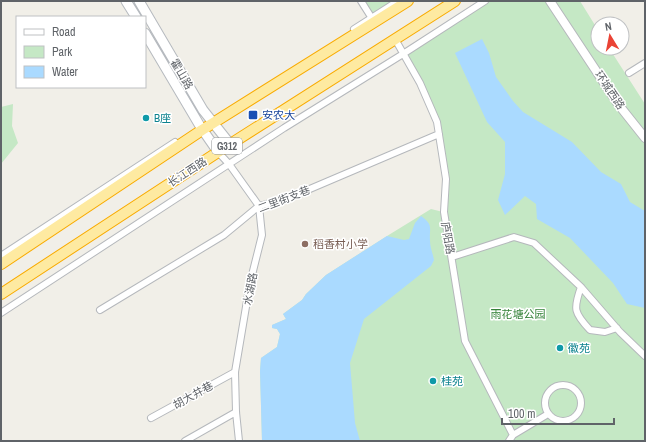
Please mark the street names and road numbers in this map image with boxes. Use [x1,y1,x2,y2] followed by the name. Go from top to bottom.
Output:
[168,56,196,92] street label: 霍山路
[592,68,628,112] street label: 环城西路
[212,138,242,154] road number: G312
[165,154,209,190] street label: 长江西路
[256,183,312,215] street label: 二里街支巷
[438,221,458,255] street label: 庐阳路
[240,271,260,307] street label: 水湖路
[170,378,216,412] street label: 胡大井巷

